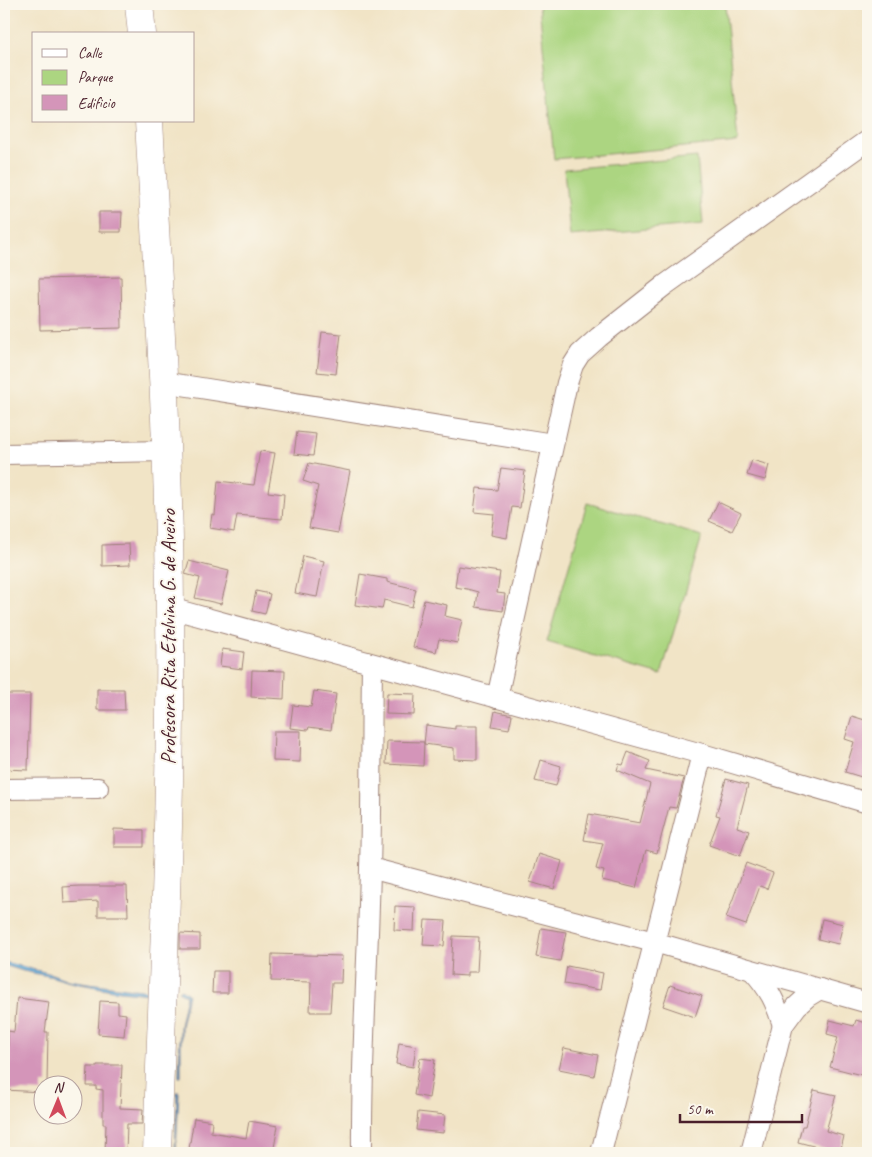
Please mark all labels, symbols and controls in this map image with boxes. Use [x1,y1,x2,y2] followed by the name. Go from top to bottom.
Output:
[32,32,195,122] legend
[78,44,103,63] text: Calle
[78,68,114,87] text: Parque
[78,94,116,113] text: Edificio
[155,508,181,765] street label: Profesora Rita Etelvina G. de Aveiro
[32,1074,82,1124] north arrow
[54,1079,65,1096] text: N
[680,1092,802,1124] scale bar
[687,1100,714,1119] text: 50 m

